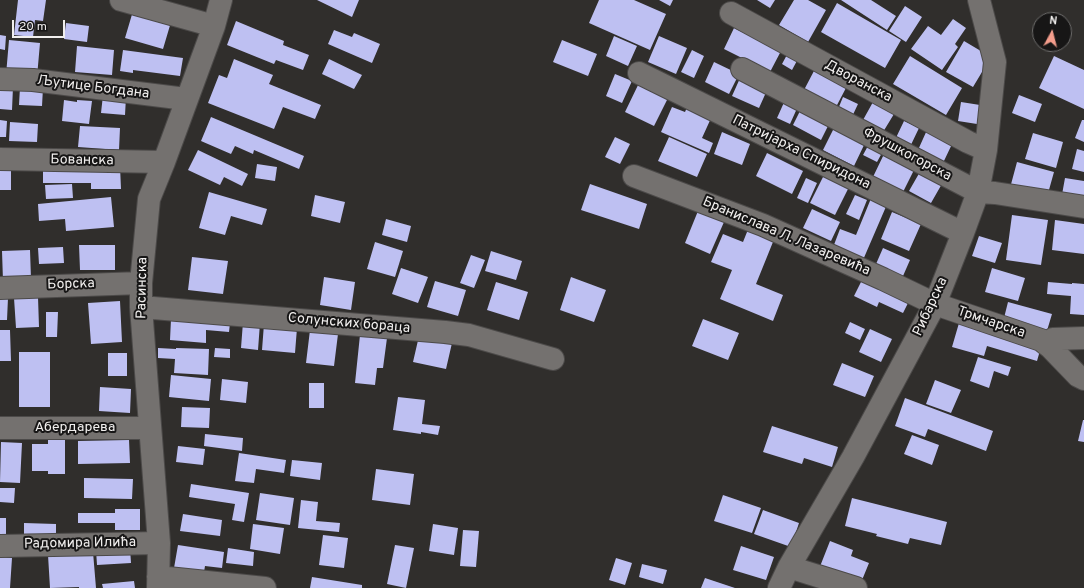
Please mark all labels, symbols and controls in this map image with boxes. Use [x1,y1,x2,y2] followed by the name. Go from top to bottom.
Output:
[14,12,67,38] scale bar
[1032,12,1072,52] north arrow
[1049,14,1058,29] text: N
[19,19,47,35] text: 20 m
[821,57,895,107] street label: Дворанска
[36,73,150,103] street label: Љутице Богдана
[729,112,873,194] street label: Патријарха Спиридона
[860,125,954,185] street label: Фрушкогорска
[50,152,114,170] street label: Бованска
[700,194,872,280] street label: Бранислава Л. Лазаревића
[134,257,152,319] street label: Расинска
[910,275,952,339] street label: Рибарска
[47,276,95,294] street label: Борска
[955,304,1027,342] street label: Трмчарска
[287,310,411,338] street label: Солунских бораца
[35,420,115,436] street label: Абердарева
[24,535,136,553] street label: Радомира Илића

